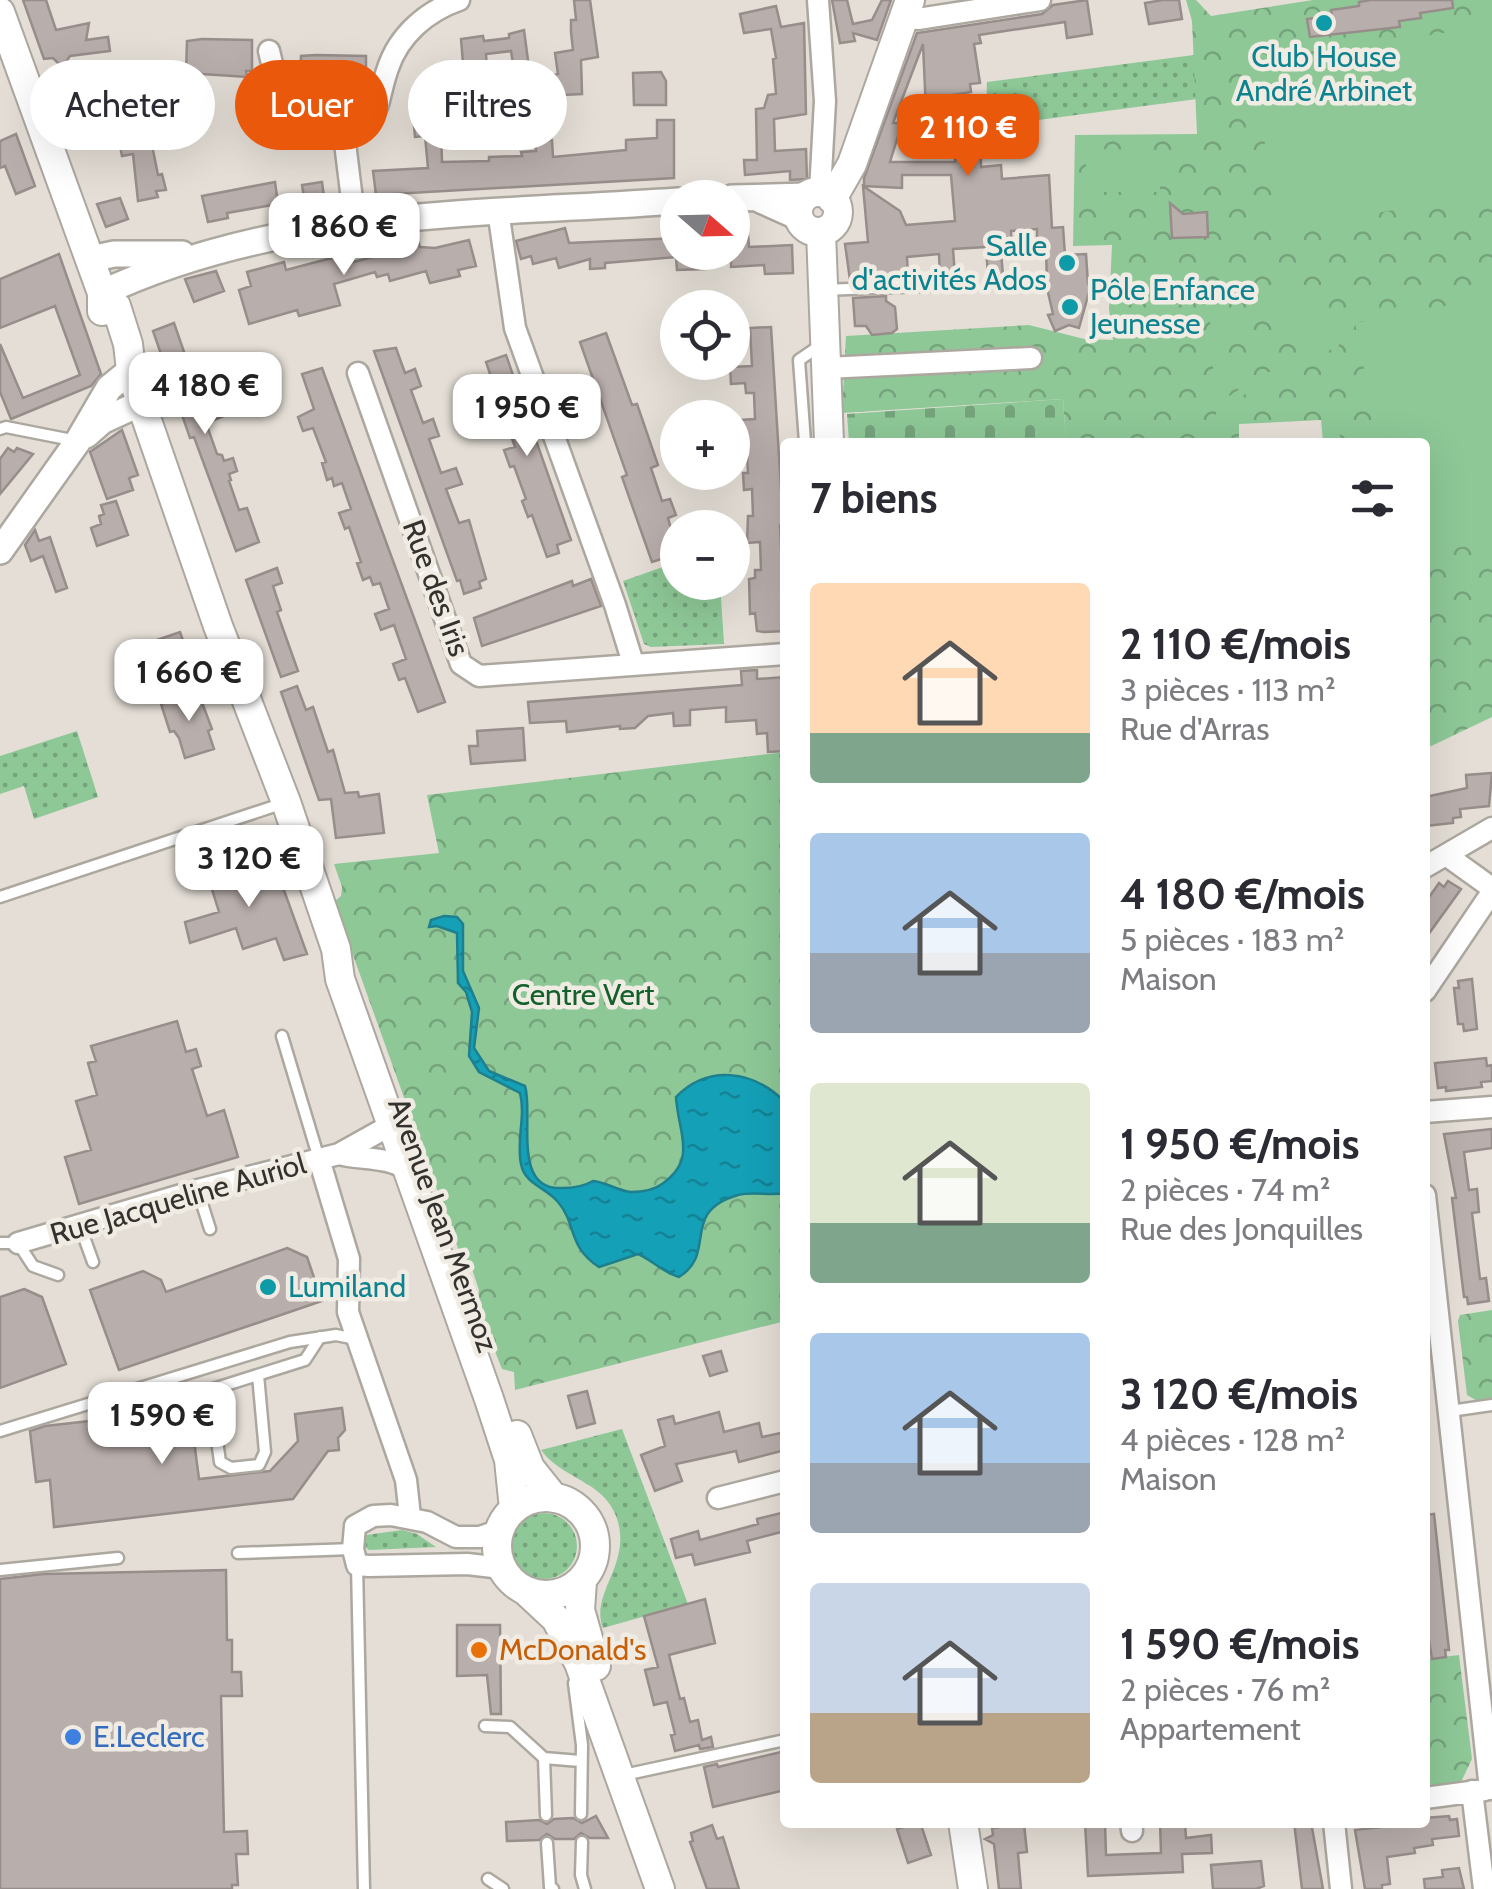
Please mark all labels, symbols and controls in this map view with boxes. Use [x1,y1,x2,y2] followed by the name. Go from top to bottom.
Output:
[1313,12,1335,34] marker: Club House André Arbinet
[1236,38,1412,109] place label: Club House André Arbinet
[30,60,215,150] chip: Acheter
[235,60,388,150] chip: Louer
[408,60,567,150] chip: Filtres
[876,94,1060,179] pin: 2 110 €
[919,107,1017,146] text: 2 110 €
[660,180,750,270] north arrow
[660,180,750,600] map controls
[252,193,436,278] pin: 1 860 €
[291,206,397,245] text: 1 860 €
[852,227,1047,298] place label: Salle d'activités Ados
[1056,252,1078,274] marker: Salle d'activités Ados
[1089,271,1255,342] place label: Pôle Enfance Jeunesse
[660,290,750,380] button: locate
[1059,296,1081,318] marker: Pôle Enfance Jeunesse
[113,352,297,437] pin: 4 180 €
[151,365,259,404] text: 4 180 €
[435,374,619,459] pin: 1 950 €
[475,387,579,426] text: 1 950 €
[660,400,750,490] button: +
[1345,471,1400,526] icon: filters
[810,472,938,524] text: 7 biens
[660,510,750,600] button: −
[395,515,478,661] street label: Rue des Iris
[1120,618,1351,670] text: 2 110 €/mois
[890,623,1010,743] icon: home
[97,639,281,724] pin: 1 660 €
[136,652,242,691] text: 1 660 €
[1120,670,1336,709] text: 3 pièces · 113 m²
[1120,709,1269,748] text: Rue d'Arras
[157,825,341,910] pin: 3 120 €
[197,838,301,877] text: 3 120 €
[1120,868,1365,920] text: 4 180 €/mois
[890,873,1010,993] icon: home
[1120,920,1344,959] text: 5 pièces · 183 m²
[1120,959,1217,998] text: Maison
[512,976,654,1013] park label: Centre Vert
[380,1093,507,1357] street label: Avenue Jean Mermoz
[1120,1118,1359,1170] text: 1 950 €/mois
[890,1123,1010,1243] icon: home
[46,1144,310,1253] street label: Rue Jacqueline Auriol
[1120,1170,1330,1209] text: 2 pièces · 74 m²
[1120,1209,1363,1248] text: Rue des Jonquilles
[288,1268,406,1305] place label: Lumiland
[257,1276,279,1298] marker: Lumiland
[1120,1368,1358,1420] text: 3 120 €/mois
[890,1373,1010,1493] icon: home
[70,1382,254,1467] pin: 1 590 €
[110,1395,214,1434] text: 1 590 €
[1120,1420,1345,1459] text: 4 pièces · 128 m²
[1120,1459,1217,1498] text: Maison
[1120,1618,1359,1670] text: 1 590 €/mois
[890,1623,1010,1743] icon: home
[499,1631,646,1668] place label: McDonald's
[468,1639,490,1661] marker: McDonald's
[1120,1670,1330,1709] text: 2 pièces · 76 m²
[1120,1709,1301,1748] text: Appartement
[93,1718,205,1755] place label: E.Leclerc
[62,1726,84,1748] marker: E.Leclerc

